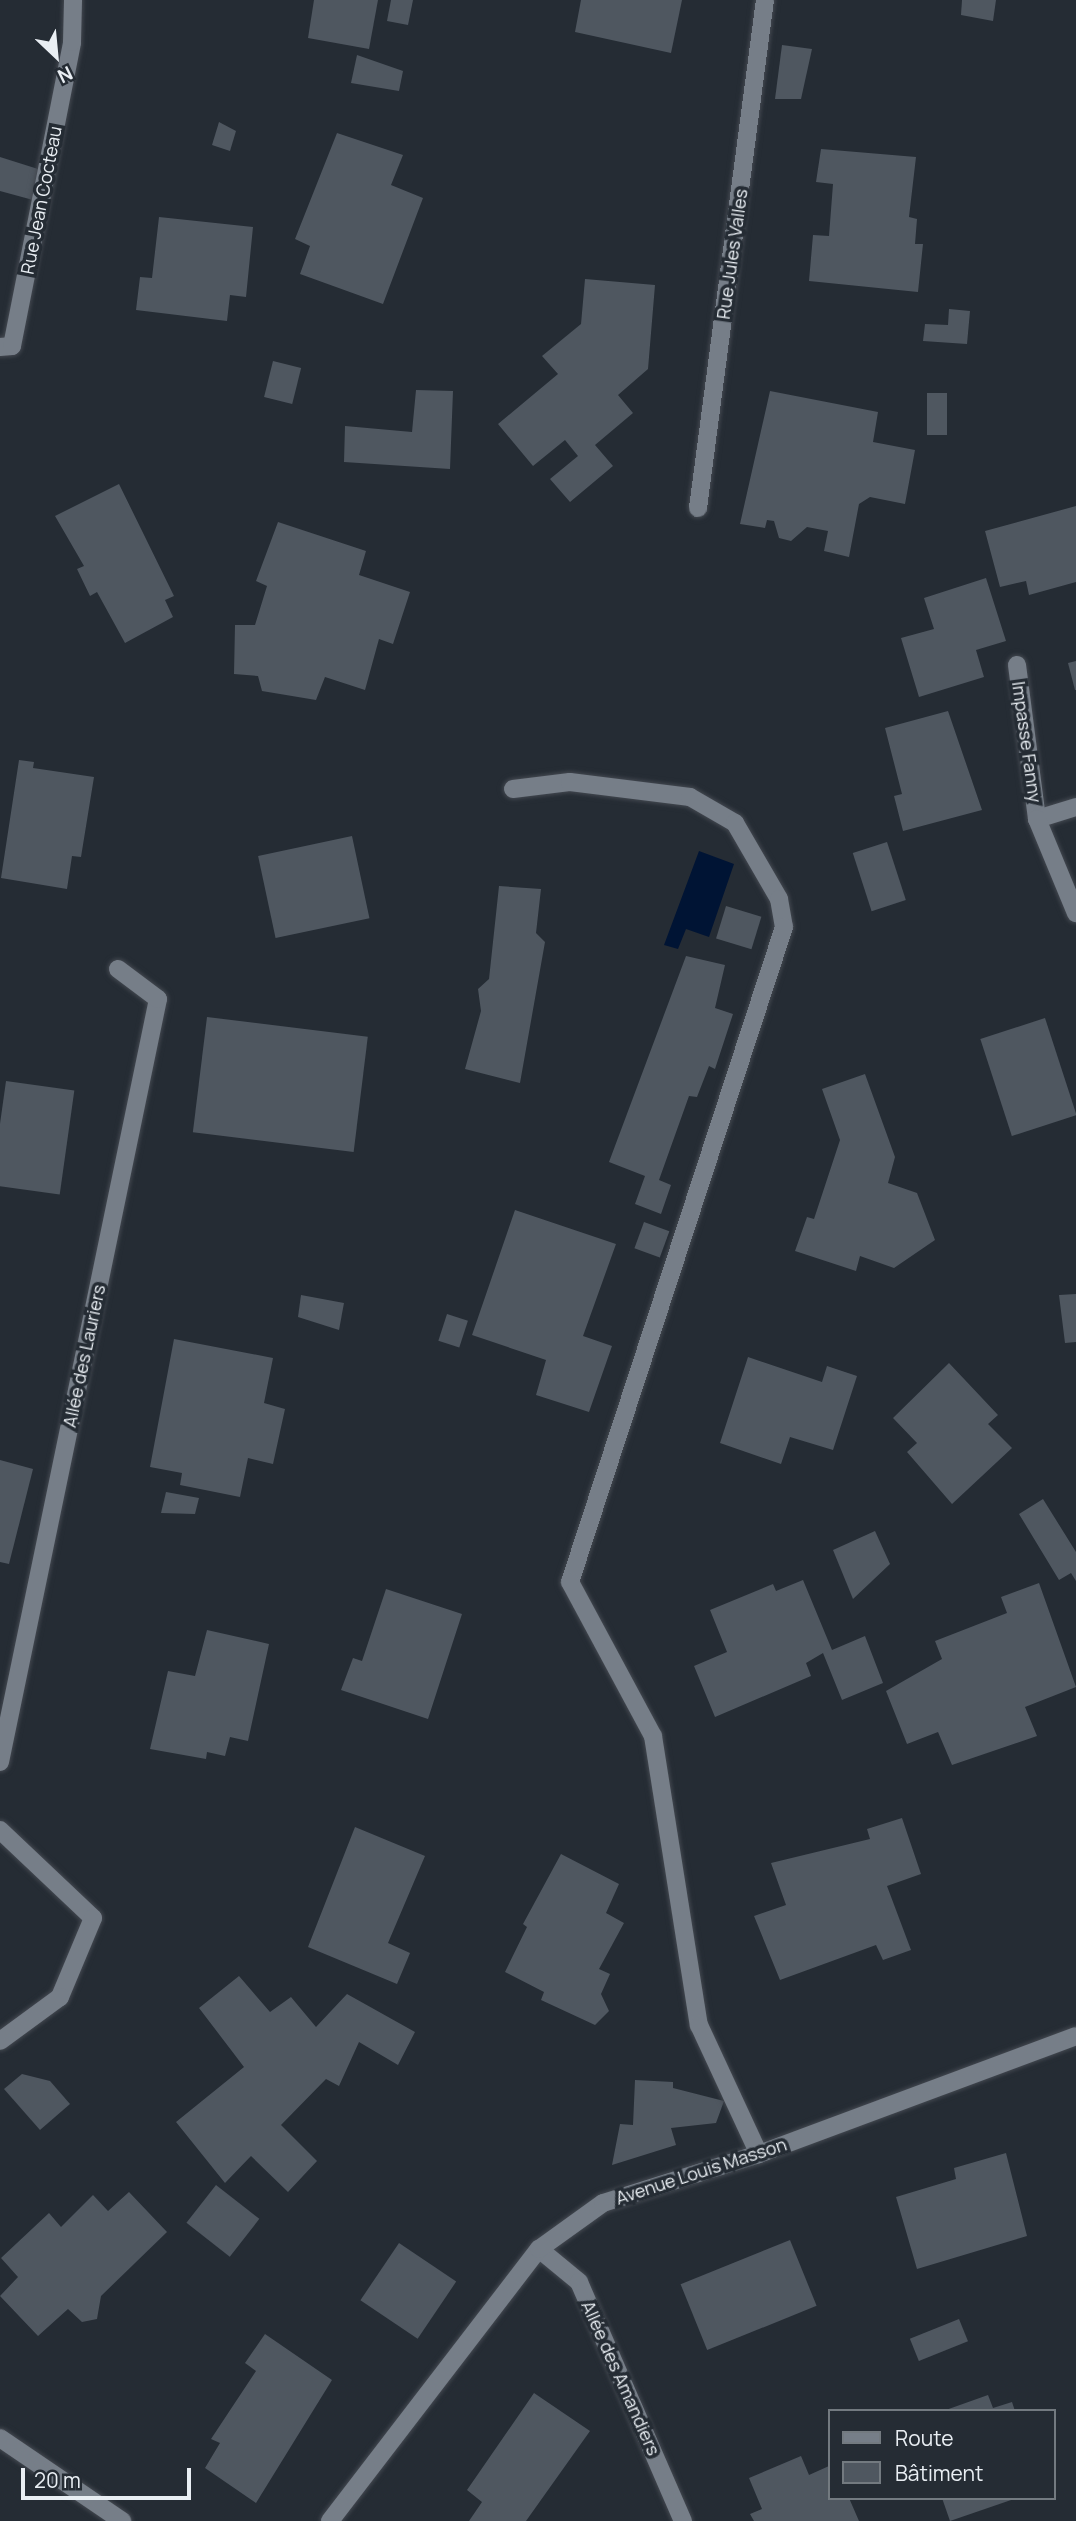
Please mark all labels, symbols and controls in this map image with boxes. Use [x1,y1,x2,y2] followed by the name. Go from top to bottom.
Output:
[21,21,91,91] north arrow
[53,60,77,90] text: N
[16,124,66,276] street label: Rue Jean Cocteau
[712,187,752,321] street label: Rue Jules Valles
[1008,680,1046,804] street label: Impasse Fanny
[58,1283,110,1429] street label: Allée des Lauriers
[613,2133,789,2209] street label: Avenue Louis Masson
[577,2297,665,2459] street label: Allée des Amandiers
[828,2409,1055,2500] legend
[895,2424,953,2452] text: Route
[24,2454,194,2498] scale bar
[895,2459,983,2487] text: Bâtiment
[34,2466,81,2494] text: 20 m

